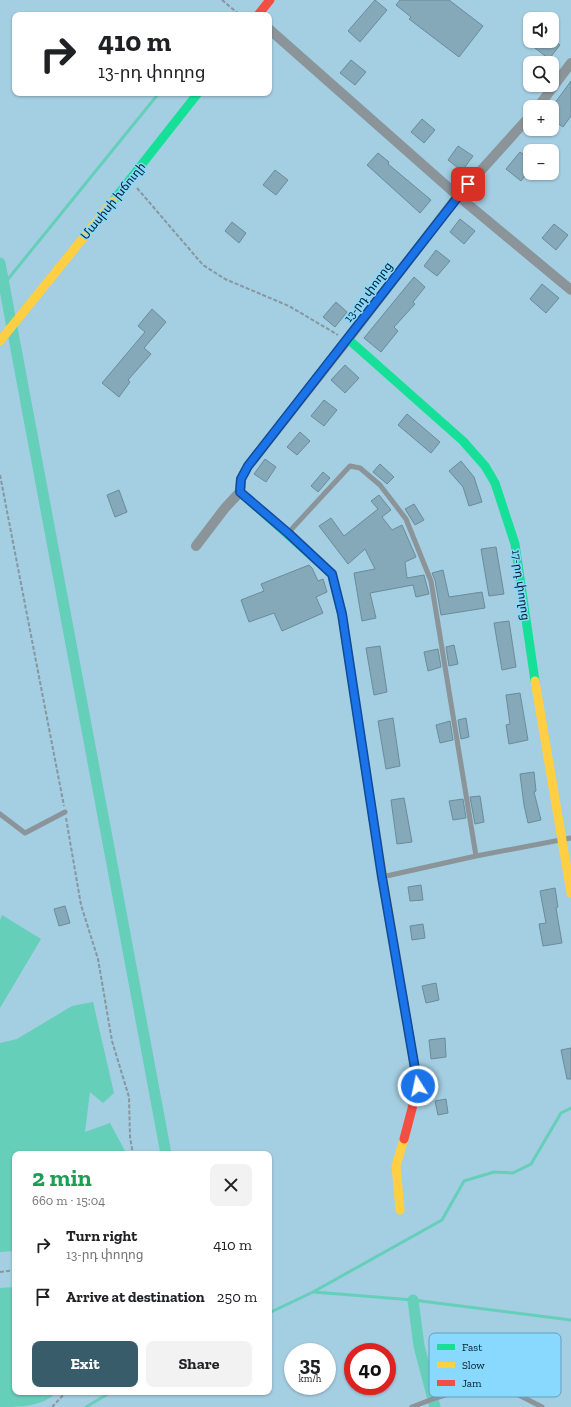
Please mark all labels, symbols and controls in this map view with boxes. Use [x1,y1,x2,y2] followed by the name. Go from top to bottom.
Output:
[523,12,559,180] map controls
[523,12,559,48] button: sound
[98,25,171,58] text: 410 m
[32,28,84,80] icon: right
[523,56,559,92] button: search
[98,61,205,83] text: 13-րդ փողոց
[523,100,559,136] button: +
[523,144,559,180] button: −
[78,160,148,242] street label: Մասիսի խճուղի
[451,167,485,201] pin
[457,173,479,195] icon: arrive
[341,259,395,325] street label: 13-րդ փողոց
[509,549,533,621] street label: 17-րդ փողոց
[397,1065,439,1107] position arrow
[32,1163,92,1192] text: 2 min
[210,1164,252,1206] button: close
[32,1193,105,1208] text: 660 m · 15:04
[66,1227,137,1245] text: Turn right
[32,1234,54,1256] icon: right
[213,1236,252,1254] text: 410 m
[66,1247,144,1262] text: 13-րդ փողոց
[32,1286,54,1308] icon: arrive
[66,1288,205,1306] text: Arrive at destination
[217,1288,257,1306] text: 250 m
[429,1333,561,1397] legend
[32,1341,138,1387] button: Exit
[146,1341,252,1387] button: Share
[462,1341,483,1354] text: Fast
[344,1343,396,1395] speed limit sign: 40
[299,1352,321,1376] text: 35
[462,1359,485,1372] text: Slow
[299,1373,321,1385] text: km/h
[462,1377,482,1390] text: Jam

